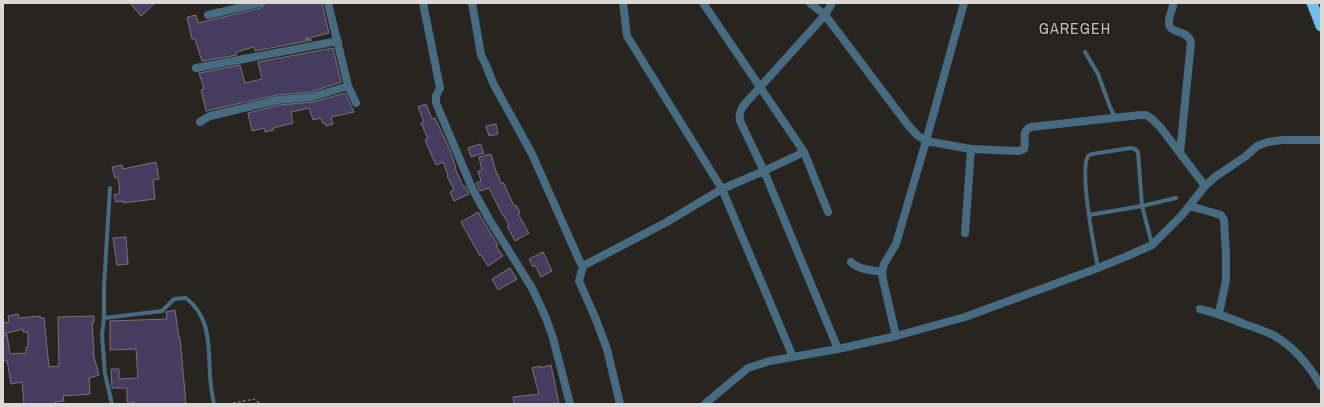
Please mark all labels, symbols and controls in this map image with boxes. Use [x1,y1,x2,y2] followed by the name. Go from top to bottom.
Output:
[1039,17,1111,39] district label: GAREGEH

